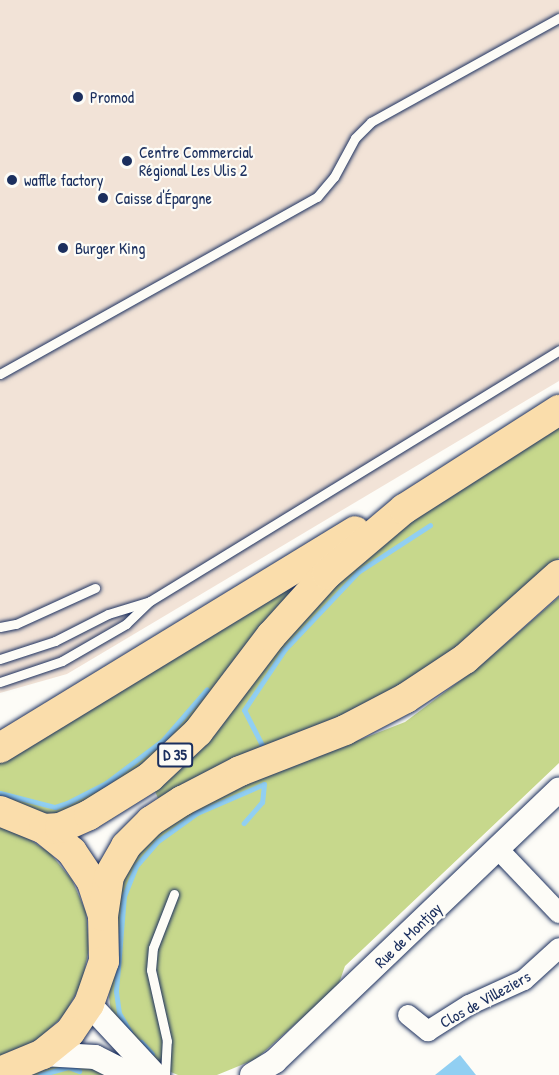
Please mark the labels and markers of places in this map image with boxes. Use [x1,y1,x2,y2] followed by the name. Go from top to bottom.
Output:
[90,87,134,107] place label: Promod
[71,90,85,104] marker: Promod
[139,142,253,180] place label: Centre Commercial Régional Les Ulis 2
[120,154,134,168] marker: Centre Commercial Régional Les Ulis 2
[24,170,103,190] place label: waffle factory
[5,173,19,187] marker: waffle factory
[115,188,212,208] place label: Caisse d'Épargne
[96,191,110,205] marker: Caisse d'Épargne
[75,238,145,258] place label: Burger King
[56,241,70,255] marker: Burger King

